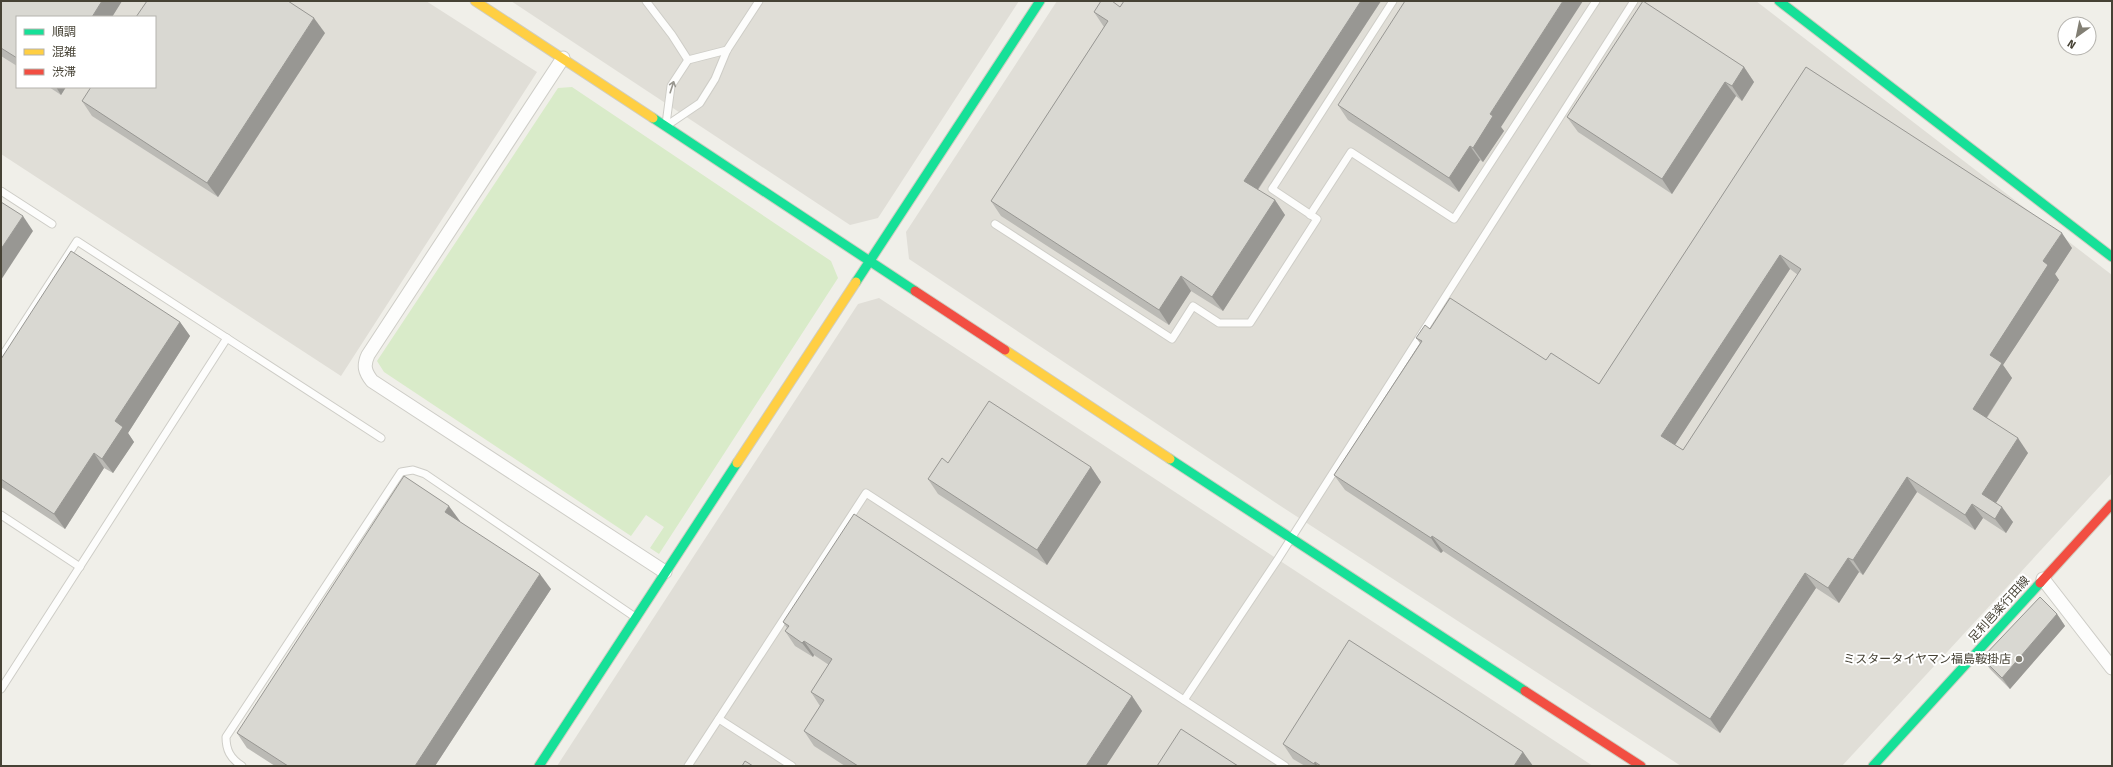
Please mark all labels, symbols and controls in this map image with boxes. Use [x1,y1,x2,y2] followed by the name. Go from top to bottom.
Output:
[16,16,156,88] legend
[2057,16,2097,56] north arrow
[52,25,76,39] text: 順調
[2065,37,2078,51] text: N
[52,45,76,59] text: 混雑
[52,65,76,79] text: 渋滞
[669,81,676,94] one-way arrow
[1966,573,2032,645] street label: 足利邑楽行田線
[1843,652,2011,666] place label: ミスタータイヤマン福島鞍掛店
[2014,654,2024,664] marker: ミスタータイヤマン福島鞍掛店

